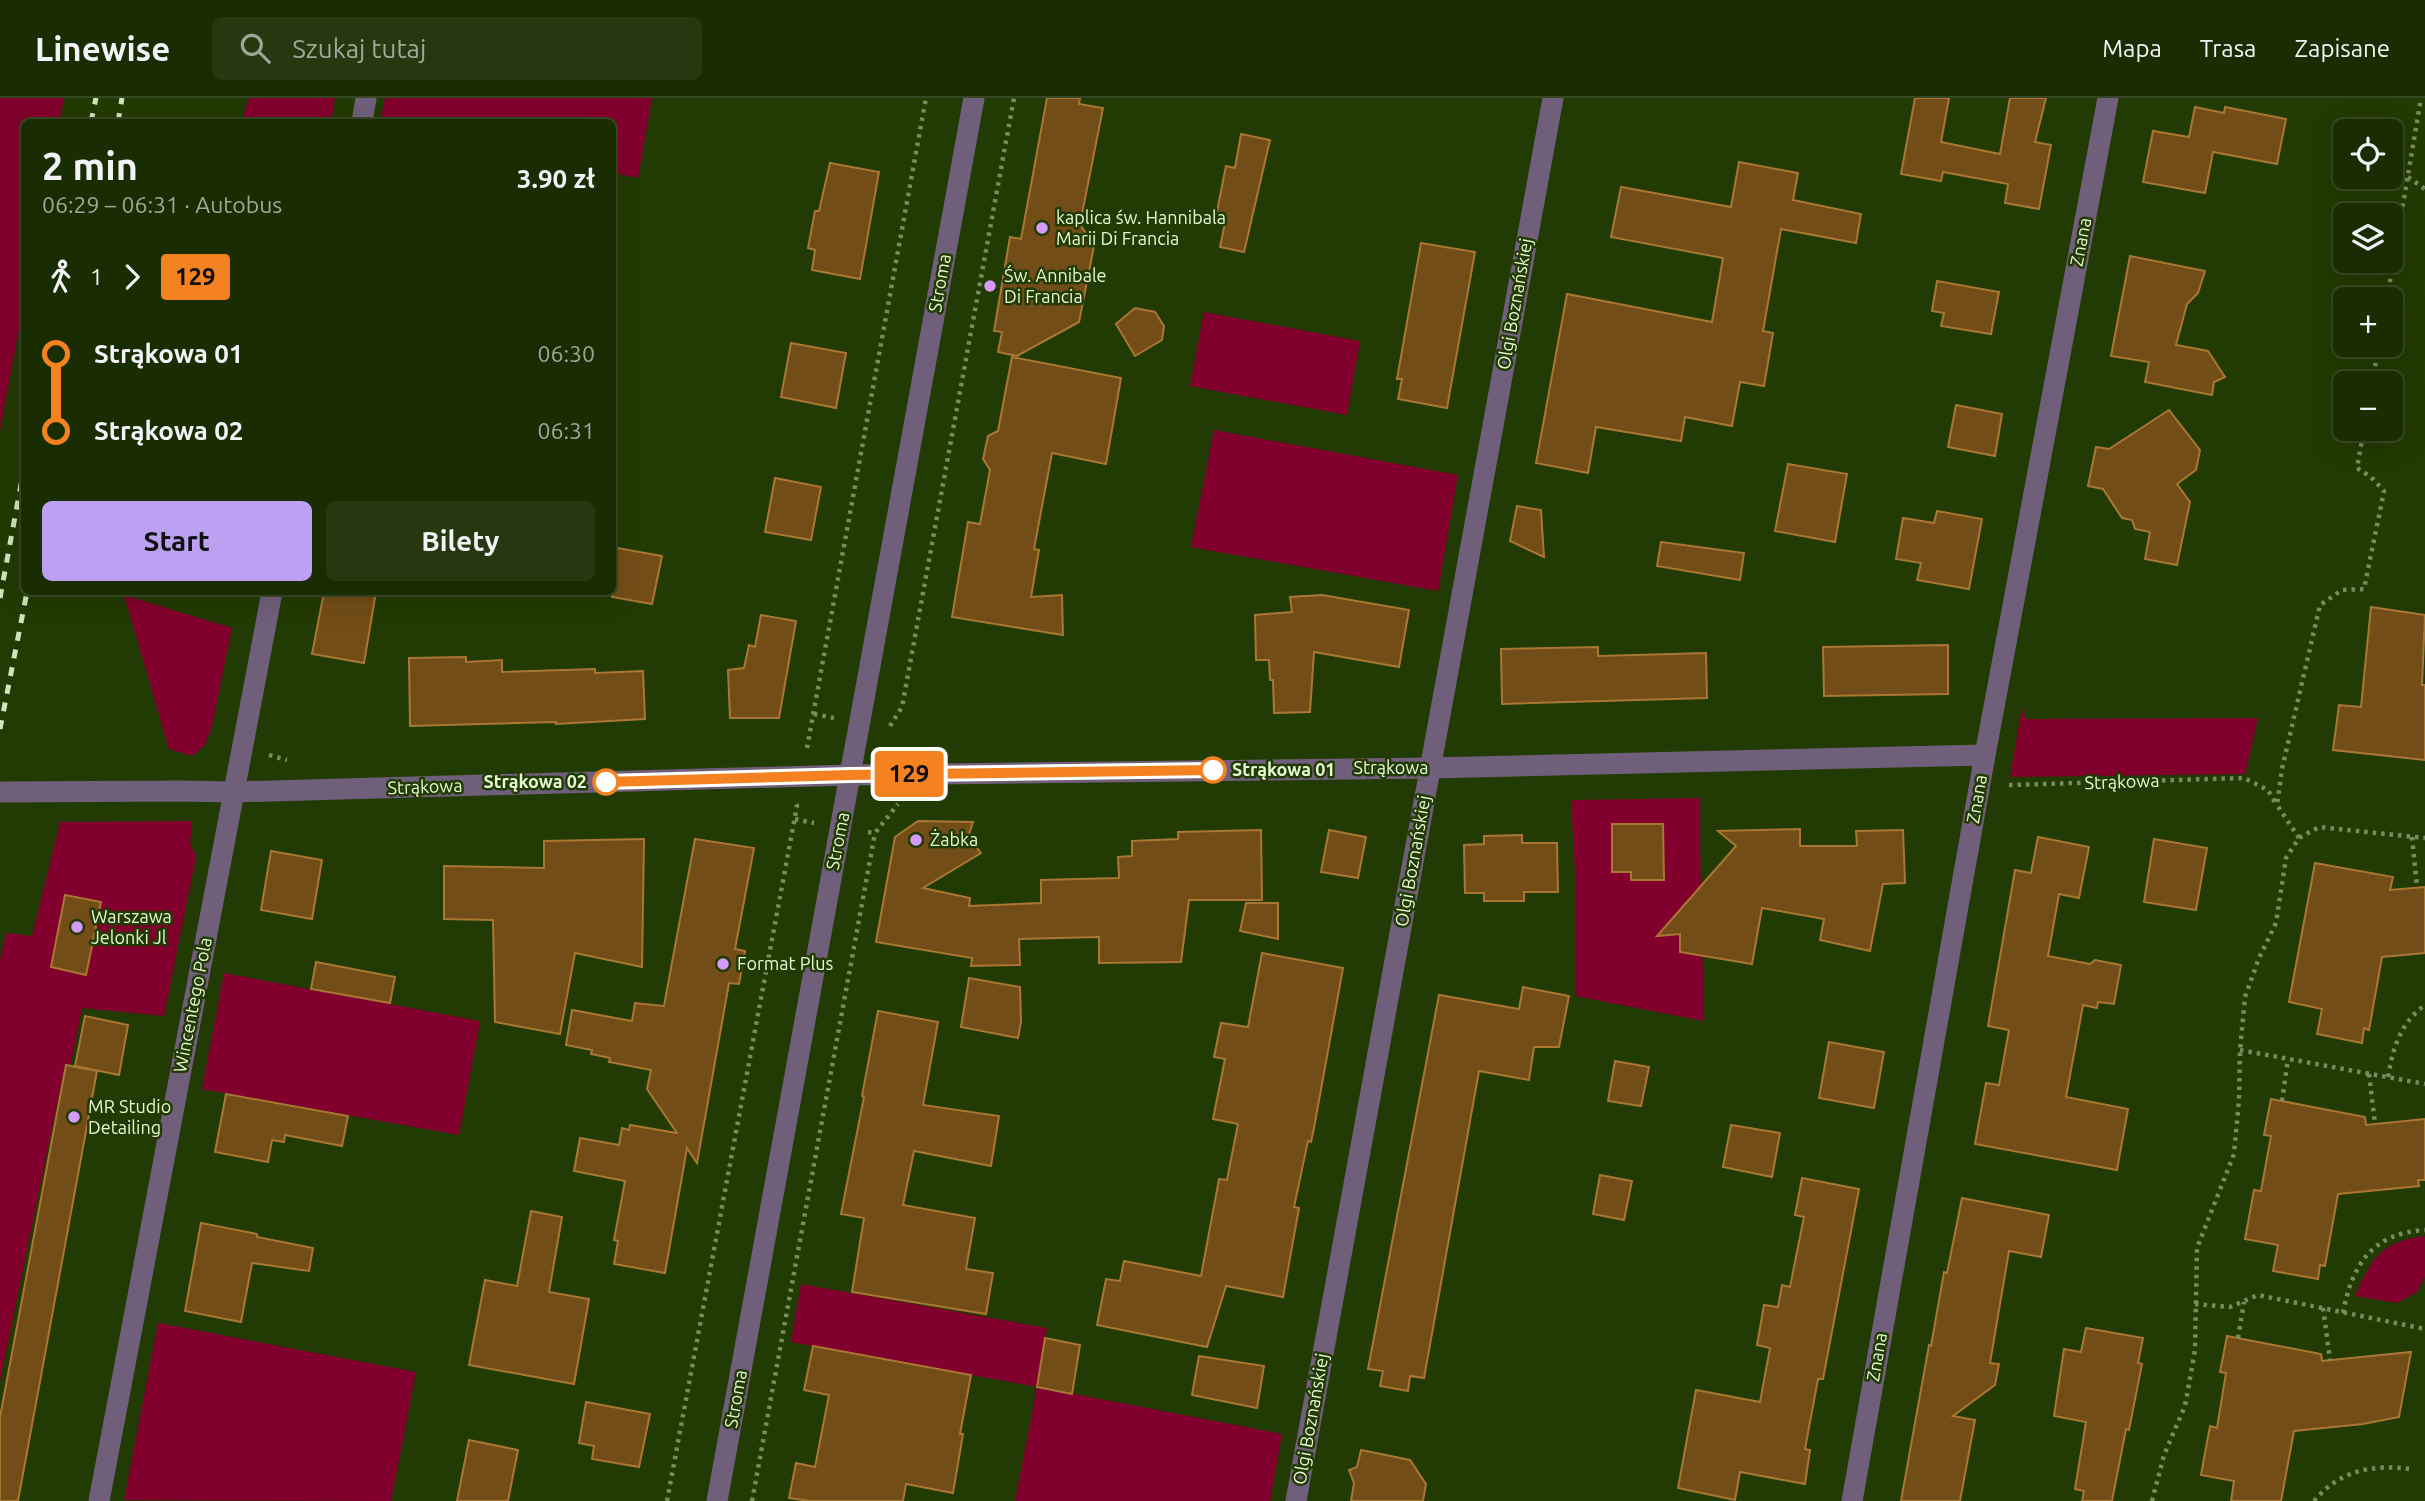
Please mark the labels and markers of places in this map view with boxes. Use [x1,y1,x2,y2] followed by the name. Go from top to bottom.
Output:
[1056,207,1226,248] place label: kaplica św. Hannibala Marii Di Francia
[1034,220,1050,236] marker: kaplica św. Hannibala Marii Di Francia
[1004,264,1107,306] place label: Św. Annibale Di Francia
[982,278,998,294] marker: Św. Annibale Di Francia
[1200,757,1226,783] marker: Strąkowa 01
[1232,759,1336,780] place label: Strąkowa 01
[593,769,619,795] marker: Strąkowa 02
[484,771,587,792] place label: Strąkowa 02
[930,829,978,849] place label: Żabka
[908,832,924,848] marker: Żabka
[91,906,172,947] place label: Warszawa Jelonki Jl
[69,919,85,935] marker: Warszawa Jelonki Jl
[737,953,834,973] place label: Format Plus
[715,956,731,972] marker: Format Plus
[88,1096,171,1137] place label: MR Studio Detailing
[66,1109,82,1125] marker: MR Studio Detailing

